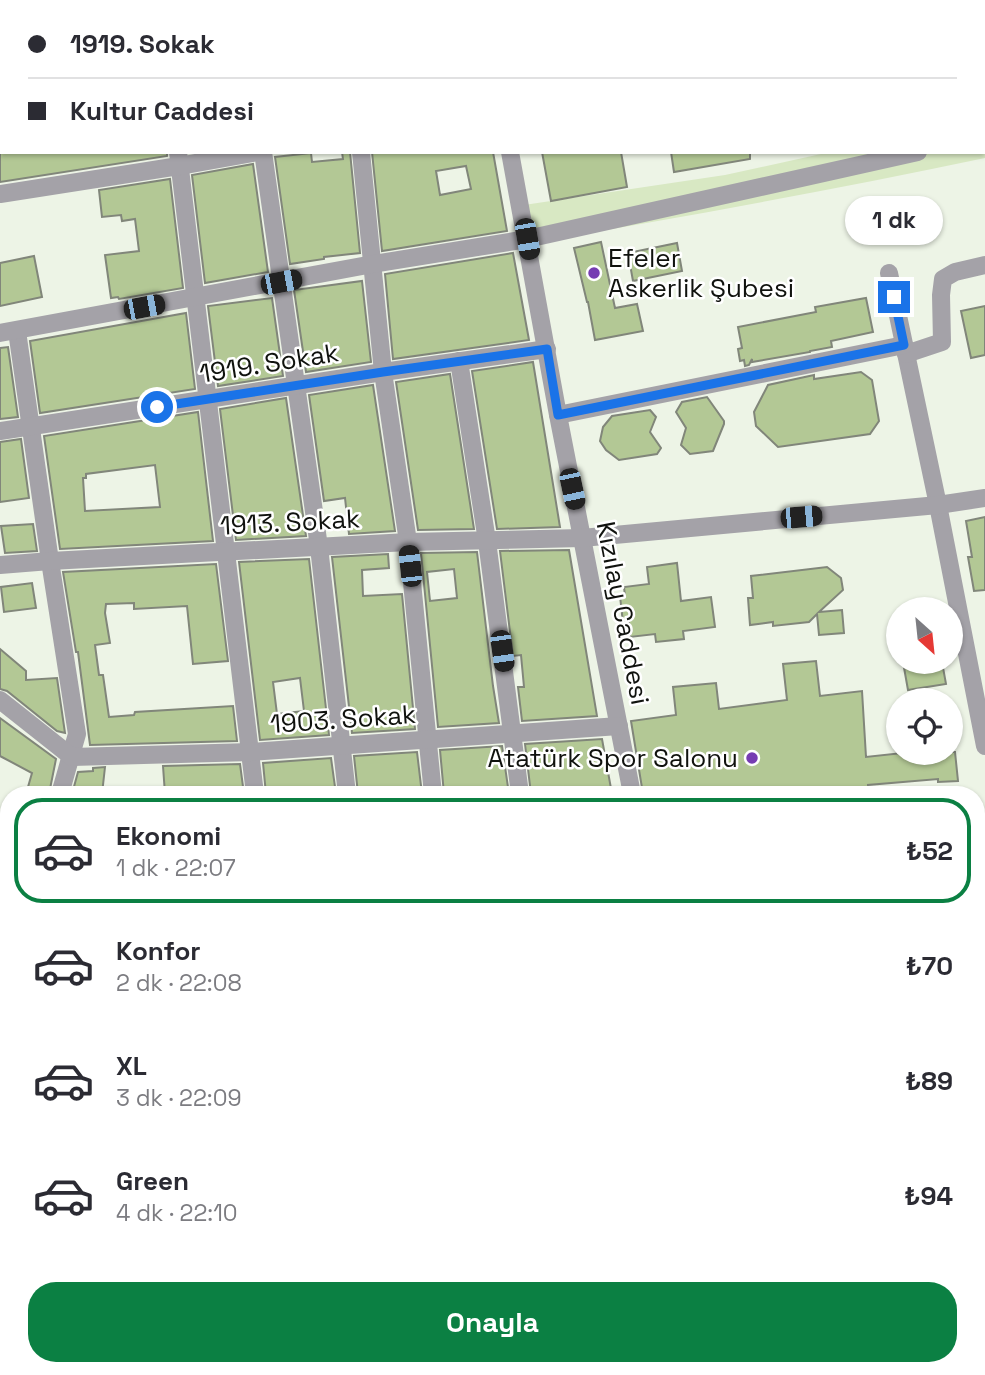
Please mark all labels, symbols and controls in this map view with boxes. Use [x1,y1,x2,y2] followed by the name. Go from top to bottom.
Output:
[70,27,215,61] text: 1919. Sokak
[70,94,254,128] text: Kultur Caddesi
[845,196,943,244] callout: 1 dk
[872,205,916,235] text: 1 dk
[514,216,541,262] car
[608,241,794,305] place label: Efeler Askerlik Şubesi
[586,265,602,281] marker: Efeler Askerlik Şubesi
[259,268,304,296] car
[878,281,910,313] route end
[122,293,167,321] car
[197,335,341,391] street label: 1919. Sokak
[141,391,173,423] route start
[558,466,587,512] car
[219,501,361,543] street label: 1913. Sokak
[780,505,823,529] car
[589,518,657,708] street label: Kızılay Caddesi
[398,544,423,588] car
[886,597,962,674] north arrow
[886,597,963,765] map controls
[489,629,516,673] car
[886,688,963,765] button: locate
[269,697,417,741] street label: 1903. Sokak
[488,741,738,775] place label: Atatürk Spor Salonu
[744,750,760,766] marker: Atatürk Spor Salonu
[32,819,95,882] icon: car
[116,819,221,853] text: Ekonomi
[906,834,953,868] text: ₺52
[116,853,236,883] text: 1 dk · 22:07
[32,934,95,997] icon: car
[116,934,201,968] text: Konfor
[906,949,953,983] text: ₺70
[116,968,242,998] text: 2 dk · 22:08
[32,1049,95,1112] icon: car
[116,1049,147,1083] text: XL
[905,1064,953,1098] text: ₺89
[116,1083,242,1113] text: 3 dk · 22:09
[32,1164,95,1227] icon: car
[116,1164,189,1198] text: Green
[904,1179,953,1213] text: ₺94
[116,1198,238,1228] text: 4 dk · 22:10
[28,1282,957,1362] button: Onayla

